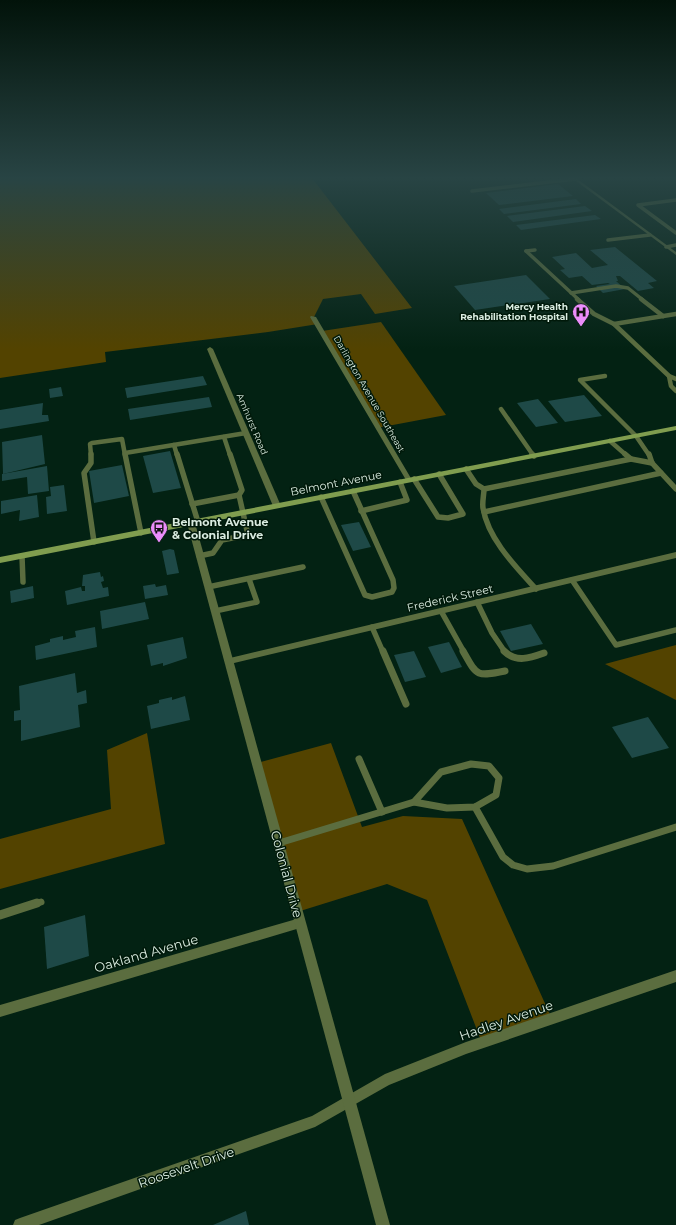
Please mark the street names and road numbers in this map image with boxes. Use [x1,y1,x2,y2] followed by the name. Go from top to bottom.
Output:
[331,333,408,454] street label: Darlington Avenue Southeast
[235,391,270,456] street label: Amhurst Road
[289,467,383,499] street label: Belmont Avenue
[406,581,495,615] street label: Frederick Street
[268,829,306,919] street label: Colonial Drive
[92,930,200,976] street label: Oakland Avenue
[457,996,555,1043] street label: Hadley Avenue
[136,1143,236,1191] street label: Roosevelt Drive

